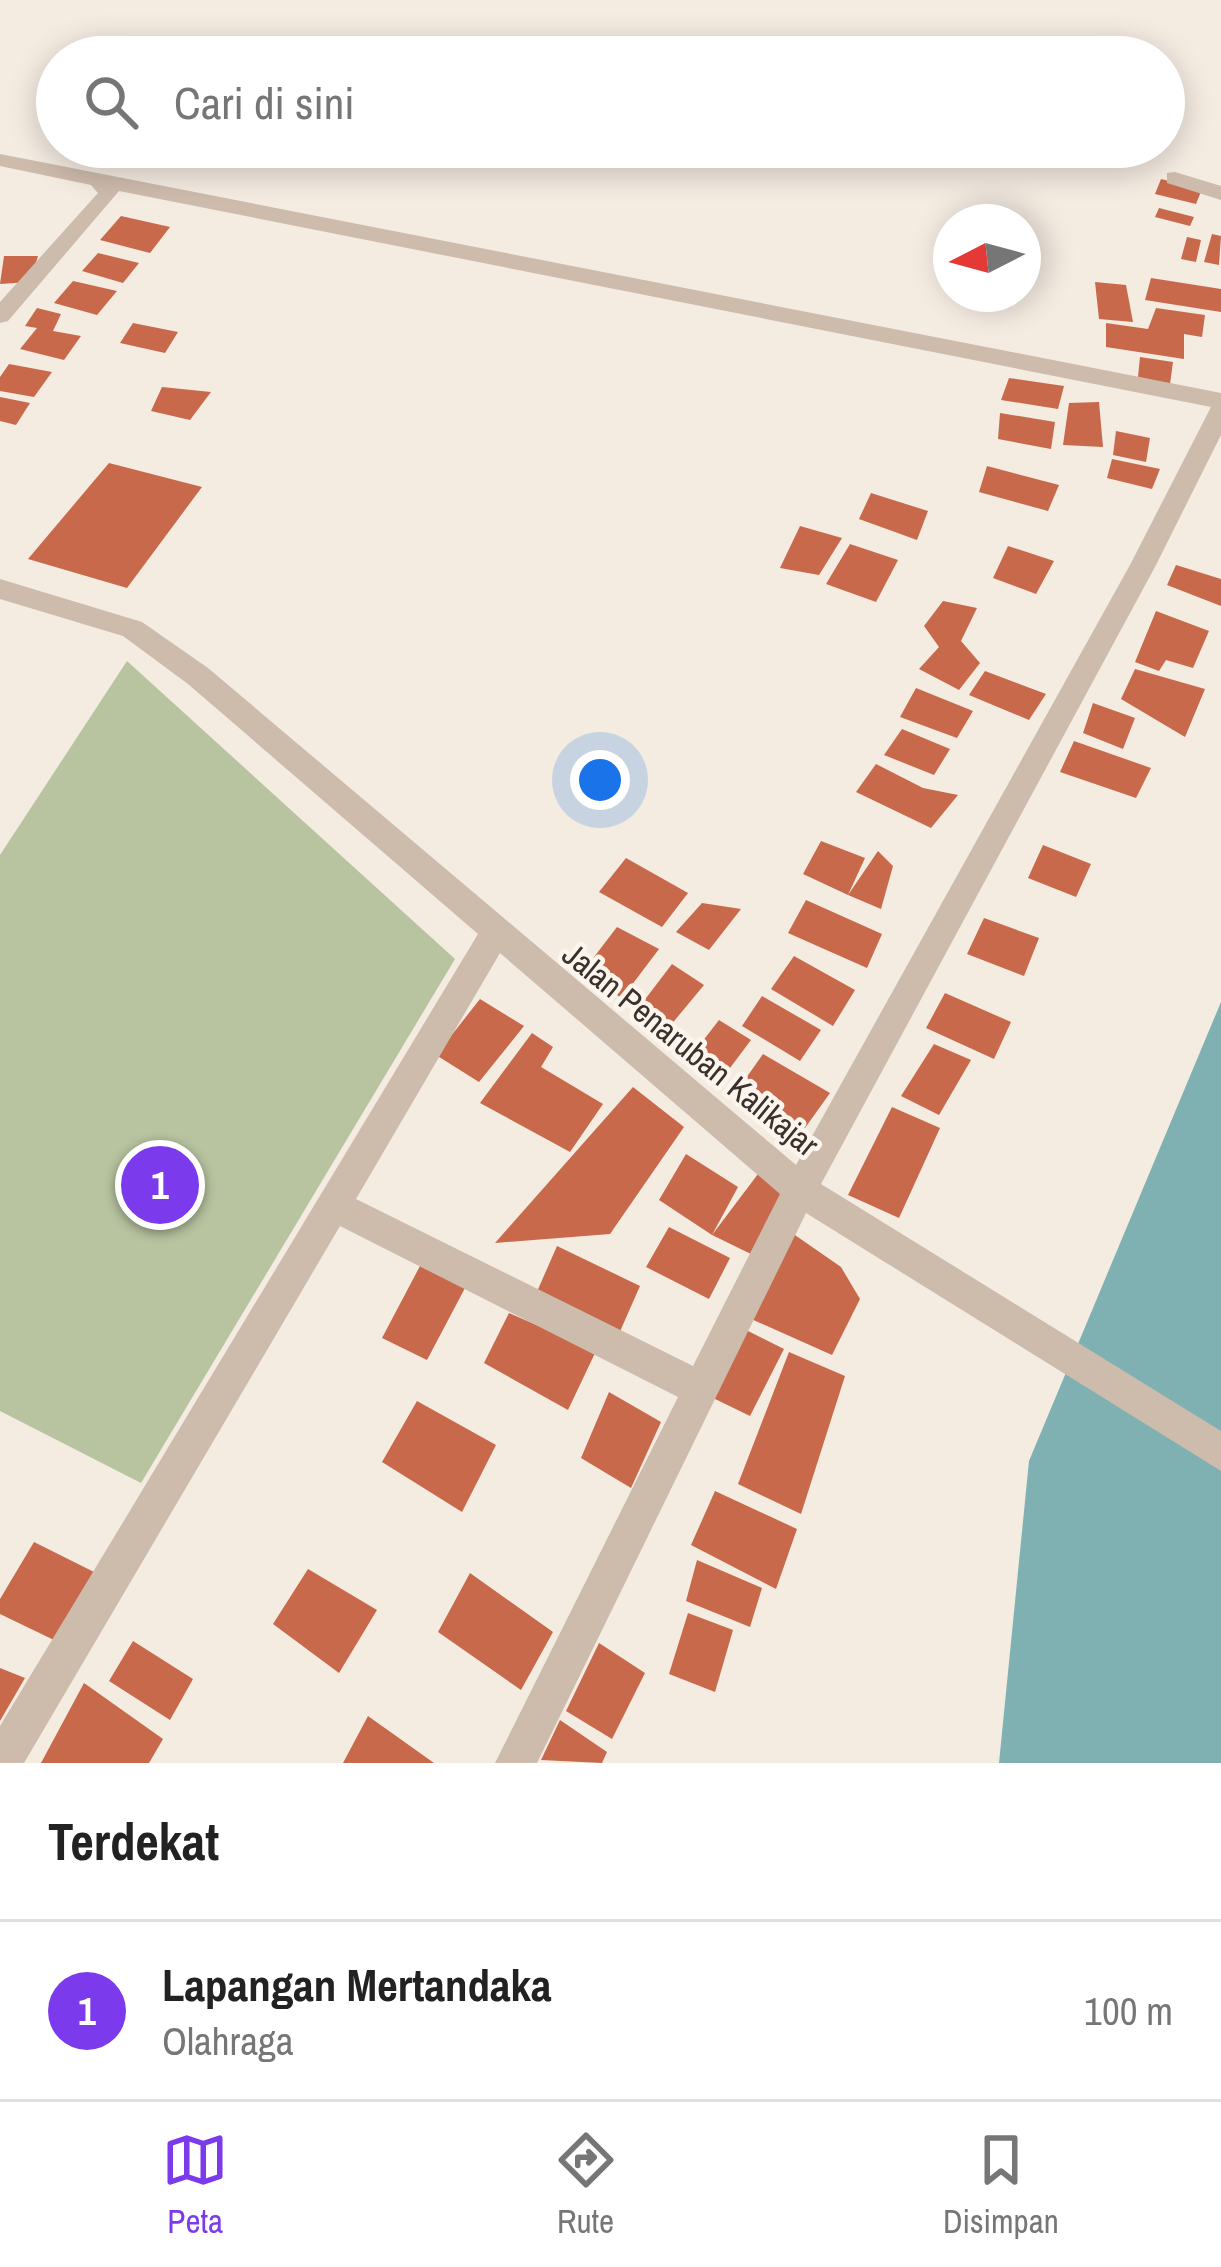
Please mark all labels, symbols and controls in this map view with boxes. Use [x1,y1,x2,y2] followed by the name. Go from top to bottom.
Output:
[36,36,1185,168] search box
[78,69,144,135] icon: search
[174,72,355,133] text: Cari di sini
[933,204,1041,312] north arrow
[570,750,630,810] your location
[554,932,828,1166] street label: Jalan Penaruban Kalikajar
[121,1140,199,1230] pin: 1
[48,1807,219,1876] text: Terdekat
[162,1954,552,2015] text: Lapangan Mertandaka
[78,1985,96,2037] text: 1
[1084,1985,1173,2037] text: 100 m
[162,2015,294,2067] text: Olahraga
[162,2127,228,2243] tab: Peta
[553,2127,619,2243] tab: Rute
[943,2127,1059,2243] tab: Disimpan

